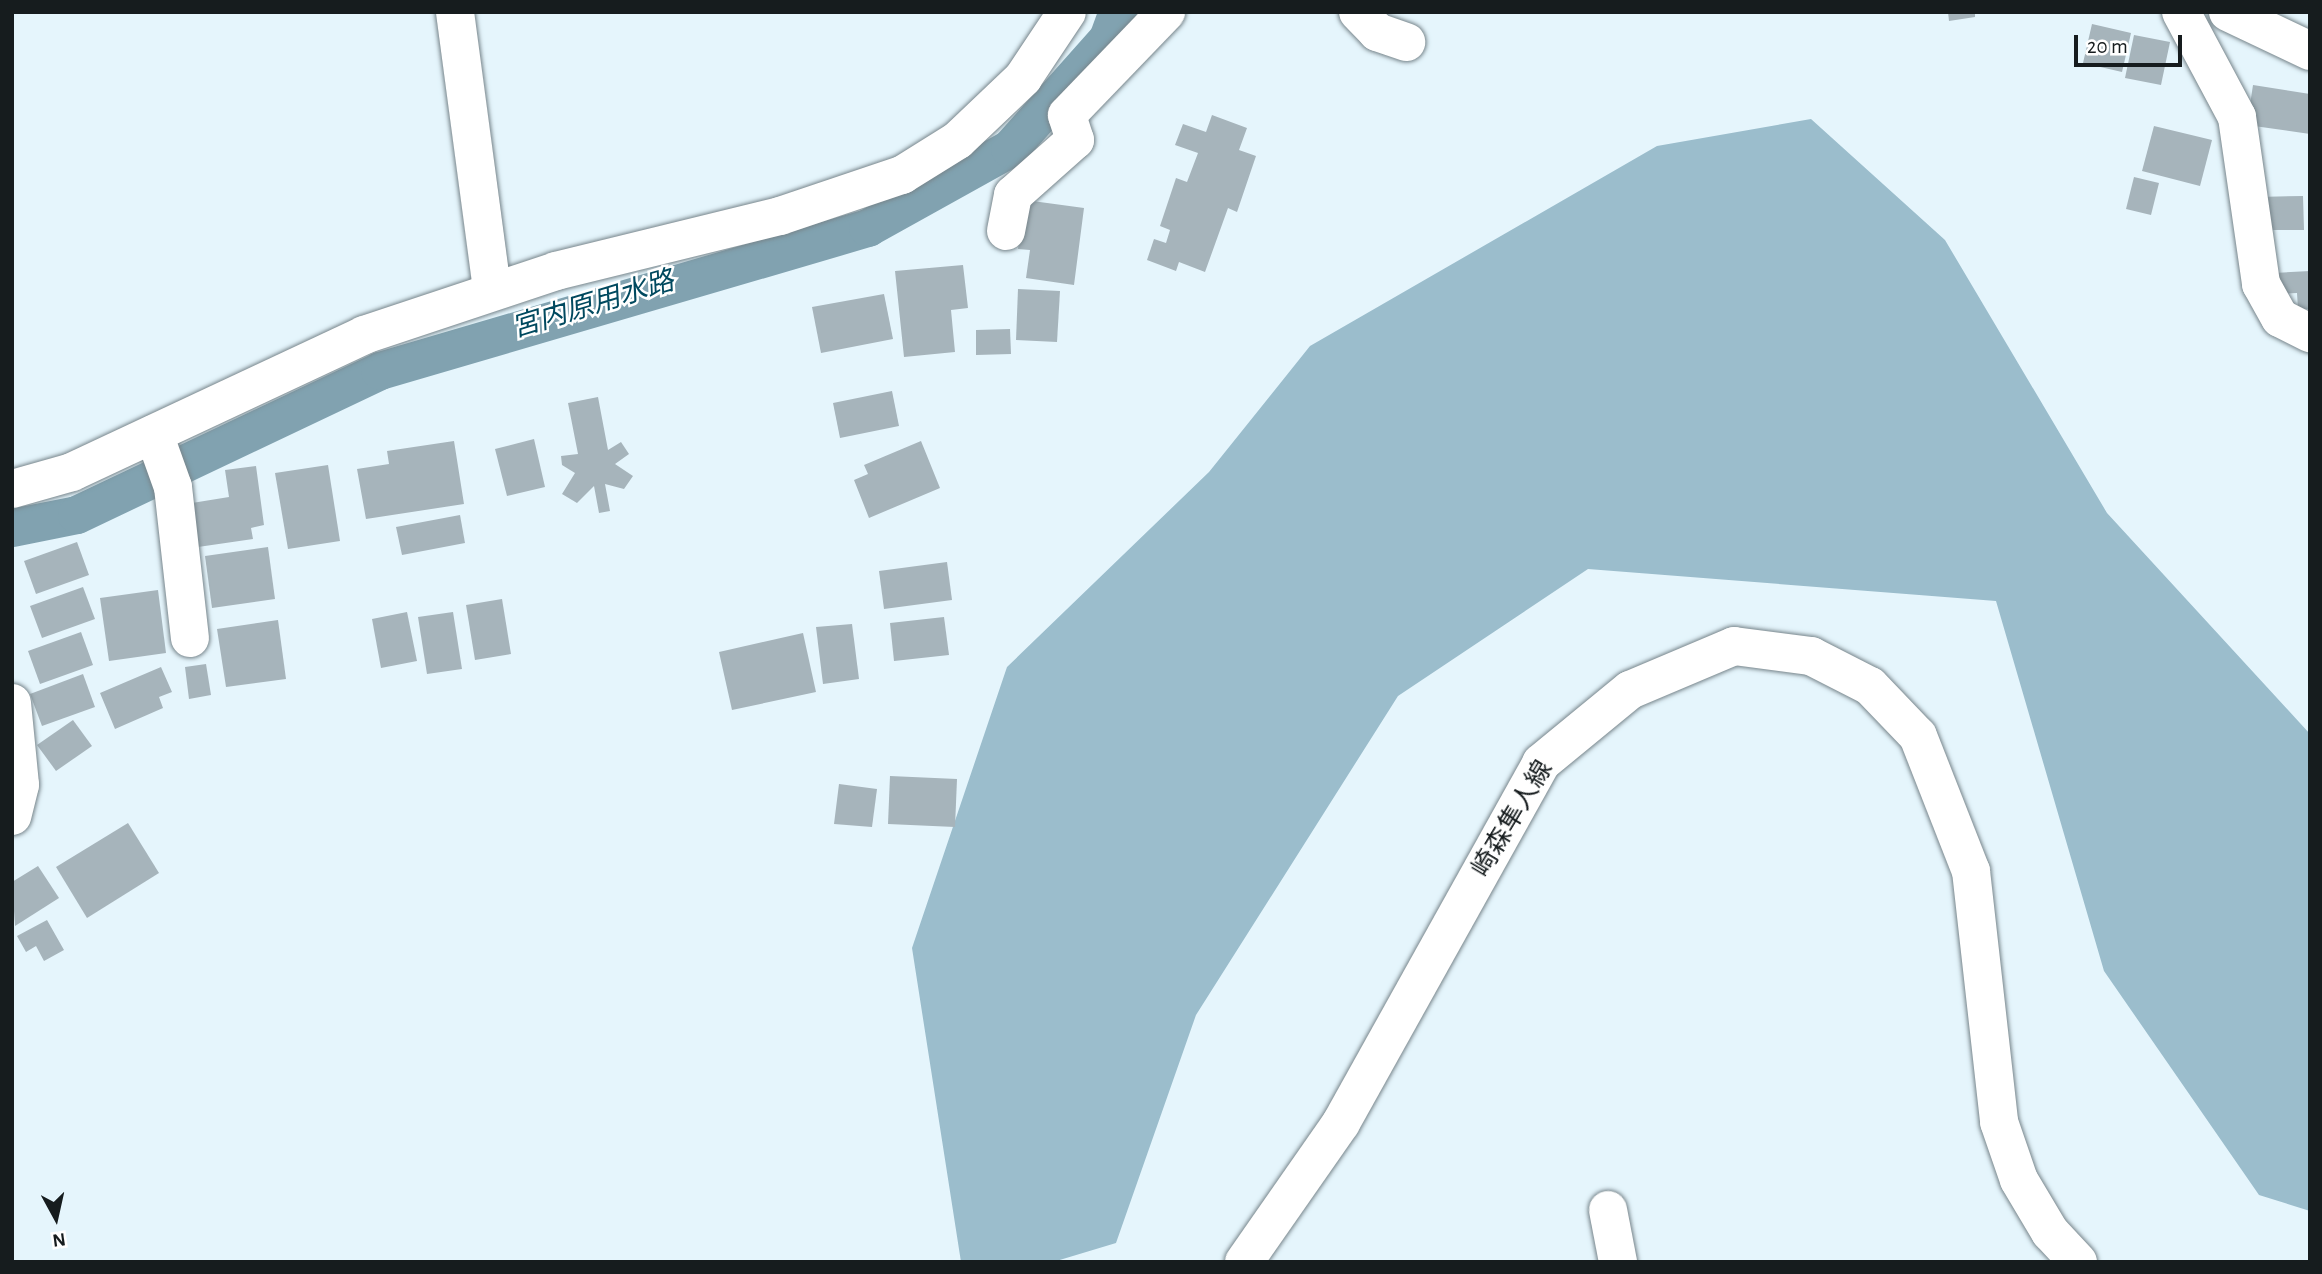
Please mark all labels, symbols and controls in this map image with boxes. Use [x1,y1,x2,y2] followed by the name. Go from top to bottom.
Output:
[2077,21,2186,65] scale bar
[2087,36,2128,57] text: 20 m
[508,264,678,346] water label: 宮内原用水路
[1466,755,1560,883] street label: 崎森隼人線
[21,1183,91,1253] north arrow
[51,1229,67,1250] text: N

